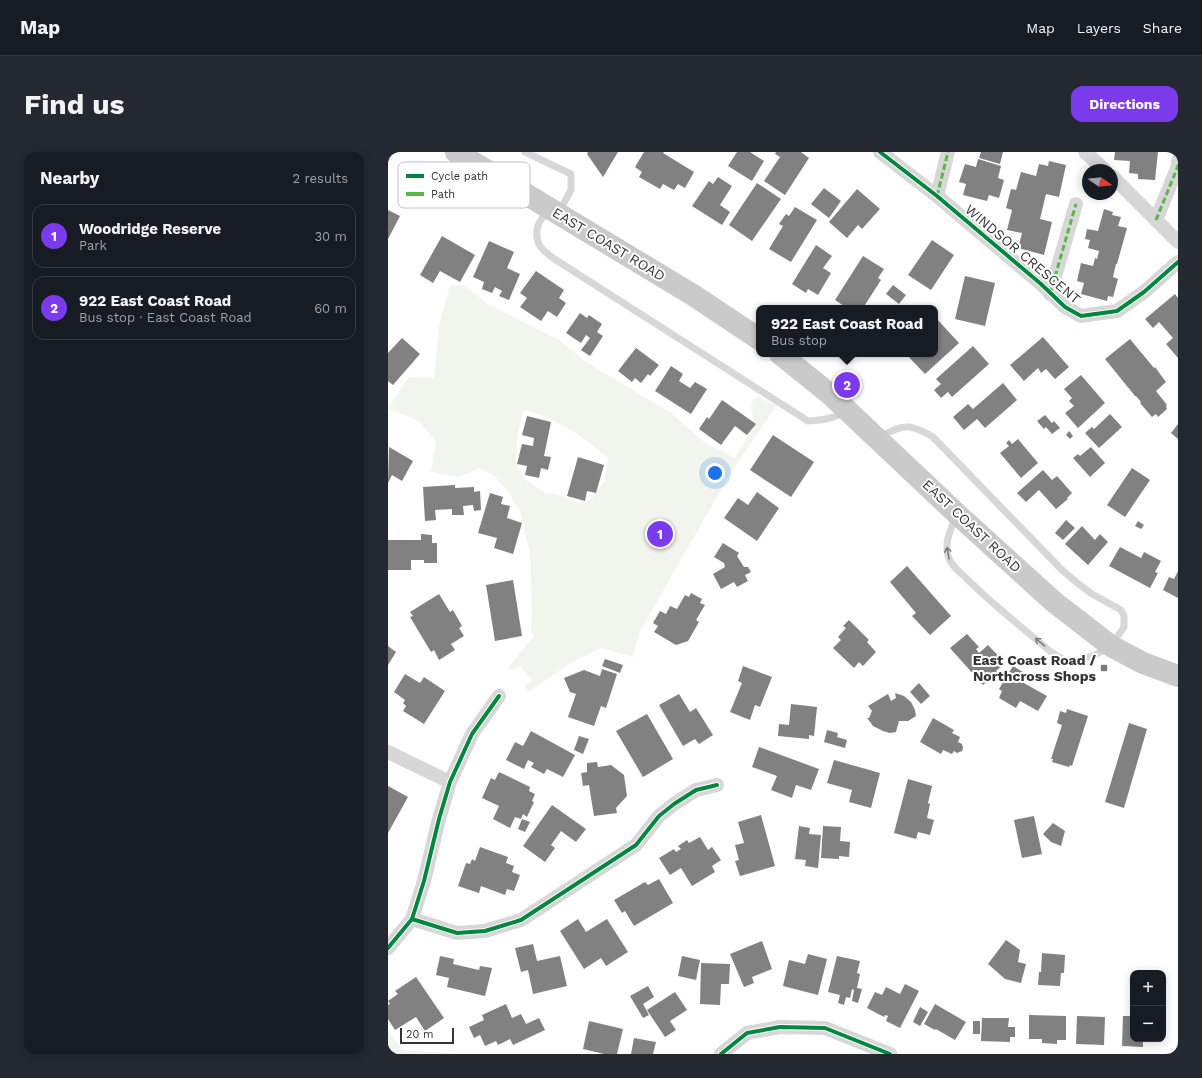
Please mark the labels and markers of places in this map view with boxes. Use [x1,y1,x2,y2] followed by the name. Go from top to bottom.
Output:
[834,370,860,400] pin: 2
[647,519,673,549] pin: 1
[973,652,1097,684] place label: East Coast Road / Northcross Shops
[1099,663,1109,673] marker: East Coast Road / Northcross Shops

